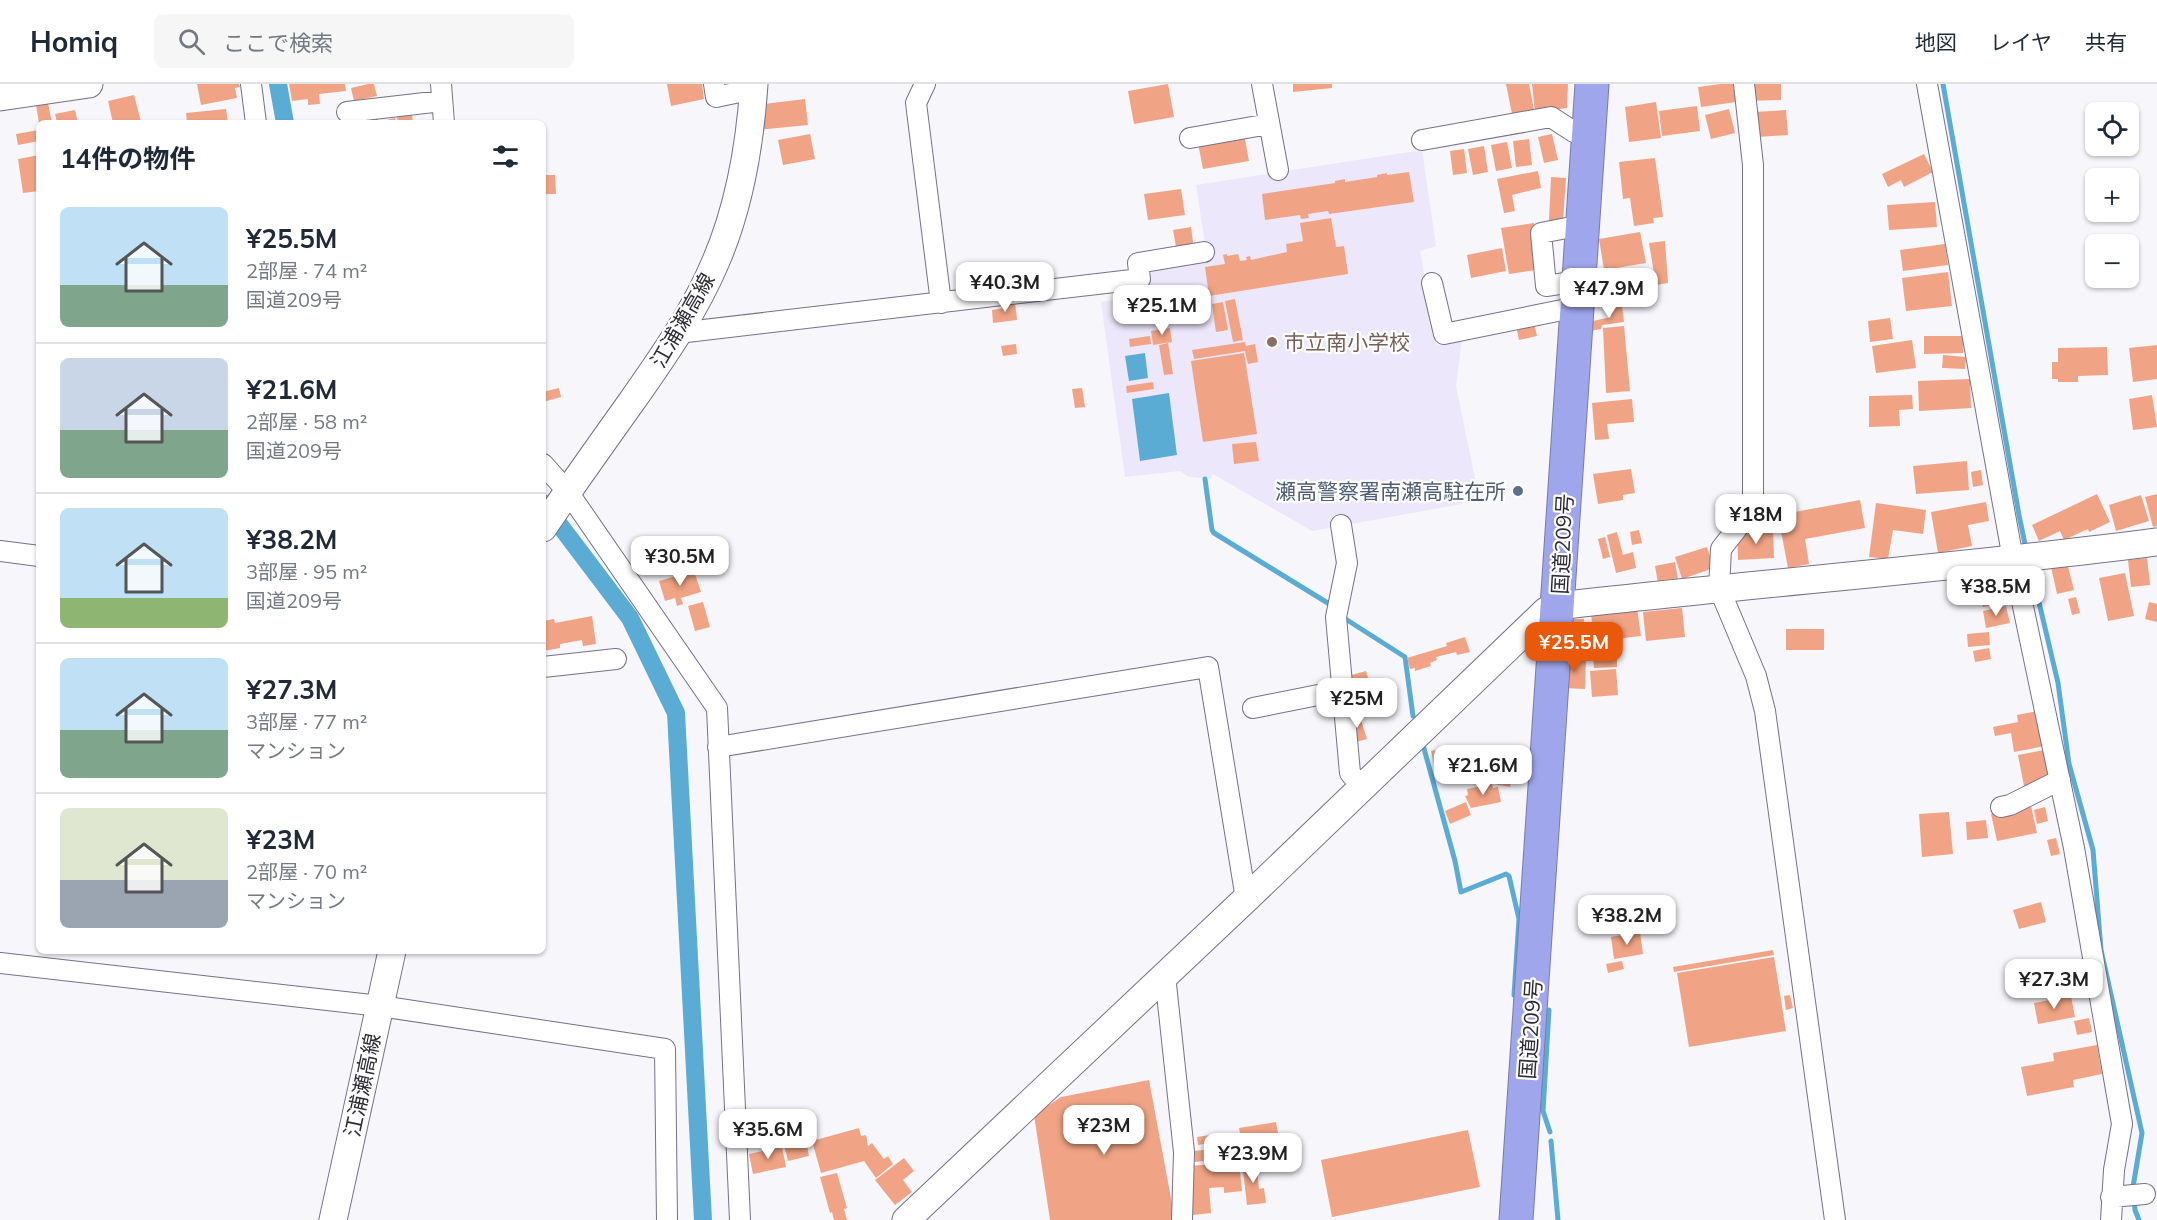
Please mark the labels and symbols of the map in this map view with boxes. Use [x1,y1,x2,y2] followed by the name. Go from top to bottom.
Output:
[956,262,1054,313] pin: ¥40.3M
[644,268,720,372] street label: 江浦瀬高線
[1560,268,1658,319] pin: ¥47.9M
[1113,285,1211,336] pin: ¥25.1M
[1284,329,1410,355] place label: 市立南小学校
[1265,335,1279,349] marker: 市立南小学校
[1275,478,1506,504] place label: 瀬高警察署南瀬高駐在所
[1511,484,1525,498] marker: 瀬高警察署南瀬高駐在所
[1546,493,1578,595] street label: 国道209号
[1720,494,1792,545] pin: ¥18M
[631,536,729,587] pin: ¥30.5M
[1947,566,2045,617] pin: ¥38.5M
[1525,622,1623,673] pin: ¥25.5M
[1321,678,1393,729] pin: ¥25M
[1434,745,1532,796] pin: ¥21.6M
[1578,895,1676,946] pin: ¥38.2M
[2005,959,2103,1010] pin: ¥27.3M
[1514,978,1546,1080] street label: 国道209号
[338,1031,386,1139] street label: 江浦瀬高線
[1068,1105,1140,1156] pin: ¥23M
[719,1109,817,1160] pin: ¥35.6M
[1204,1133,1302,1184] pin: ¥23.9M

